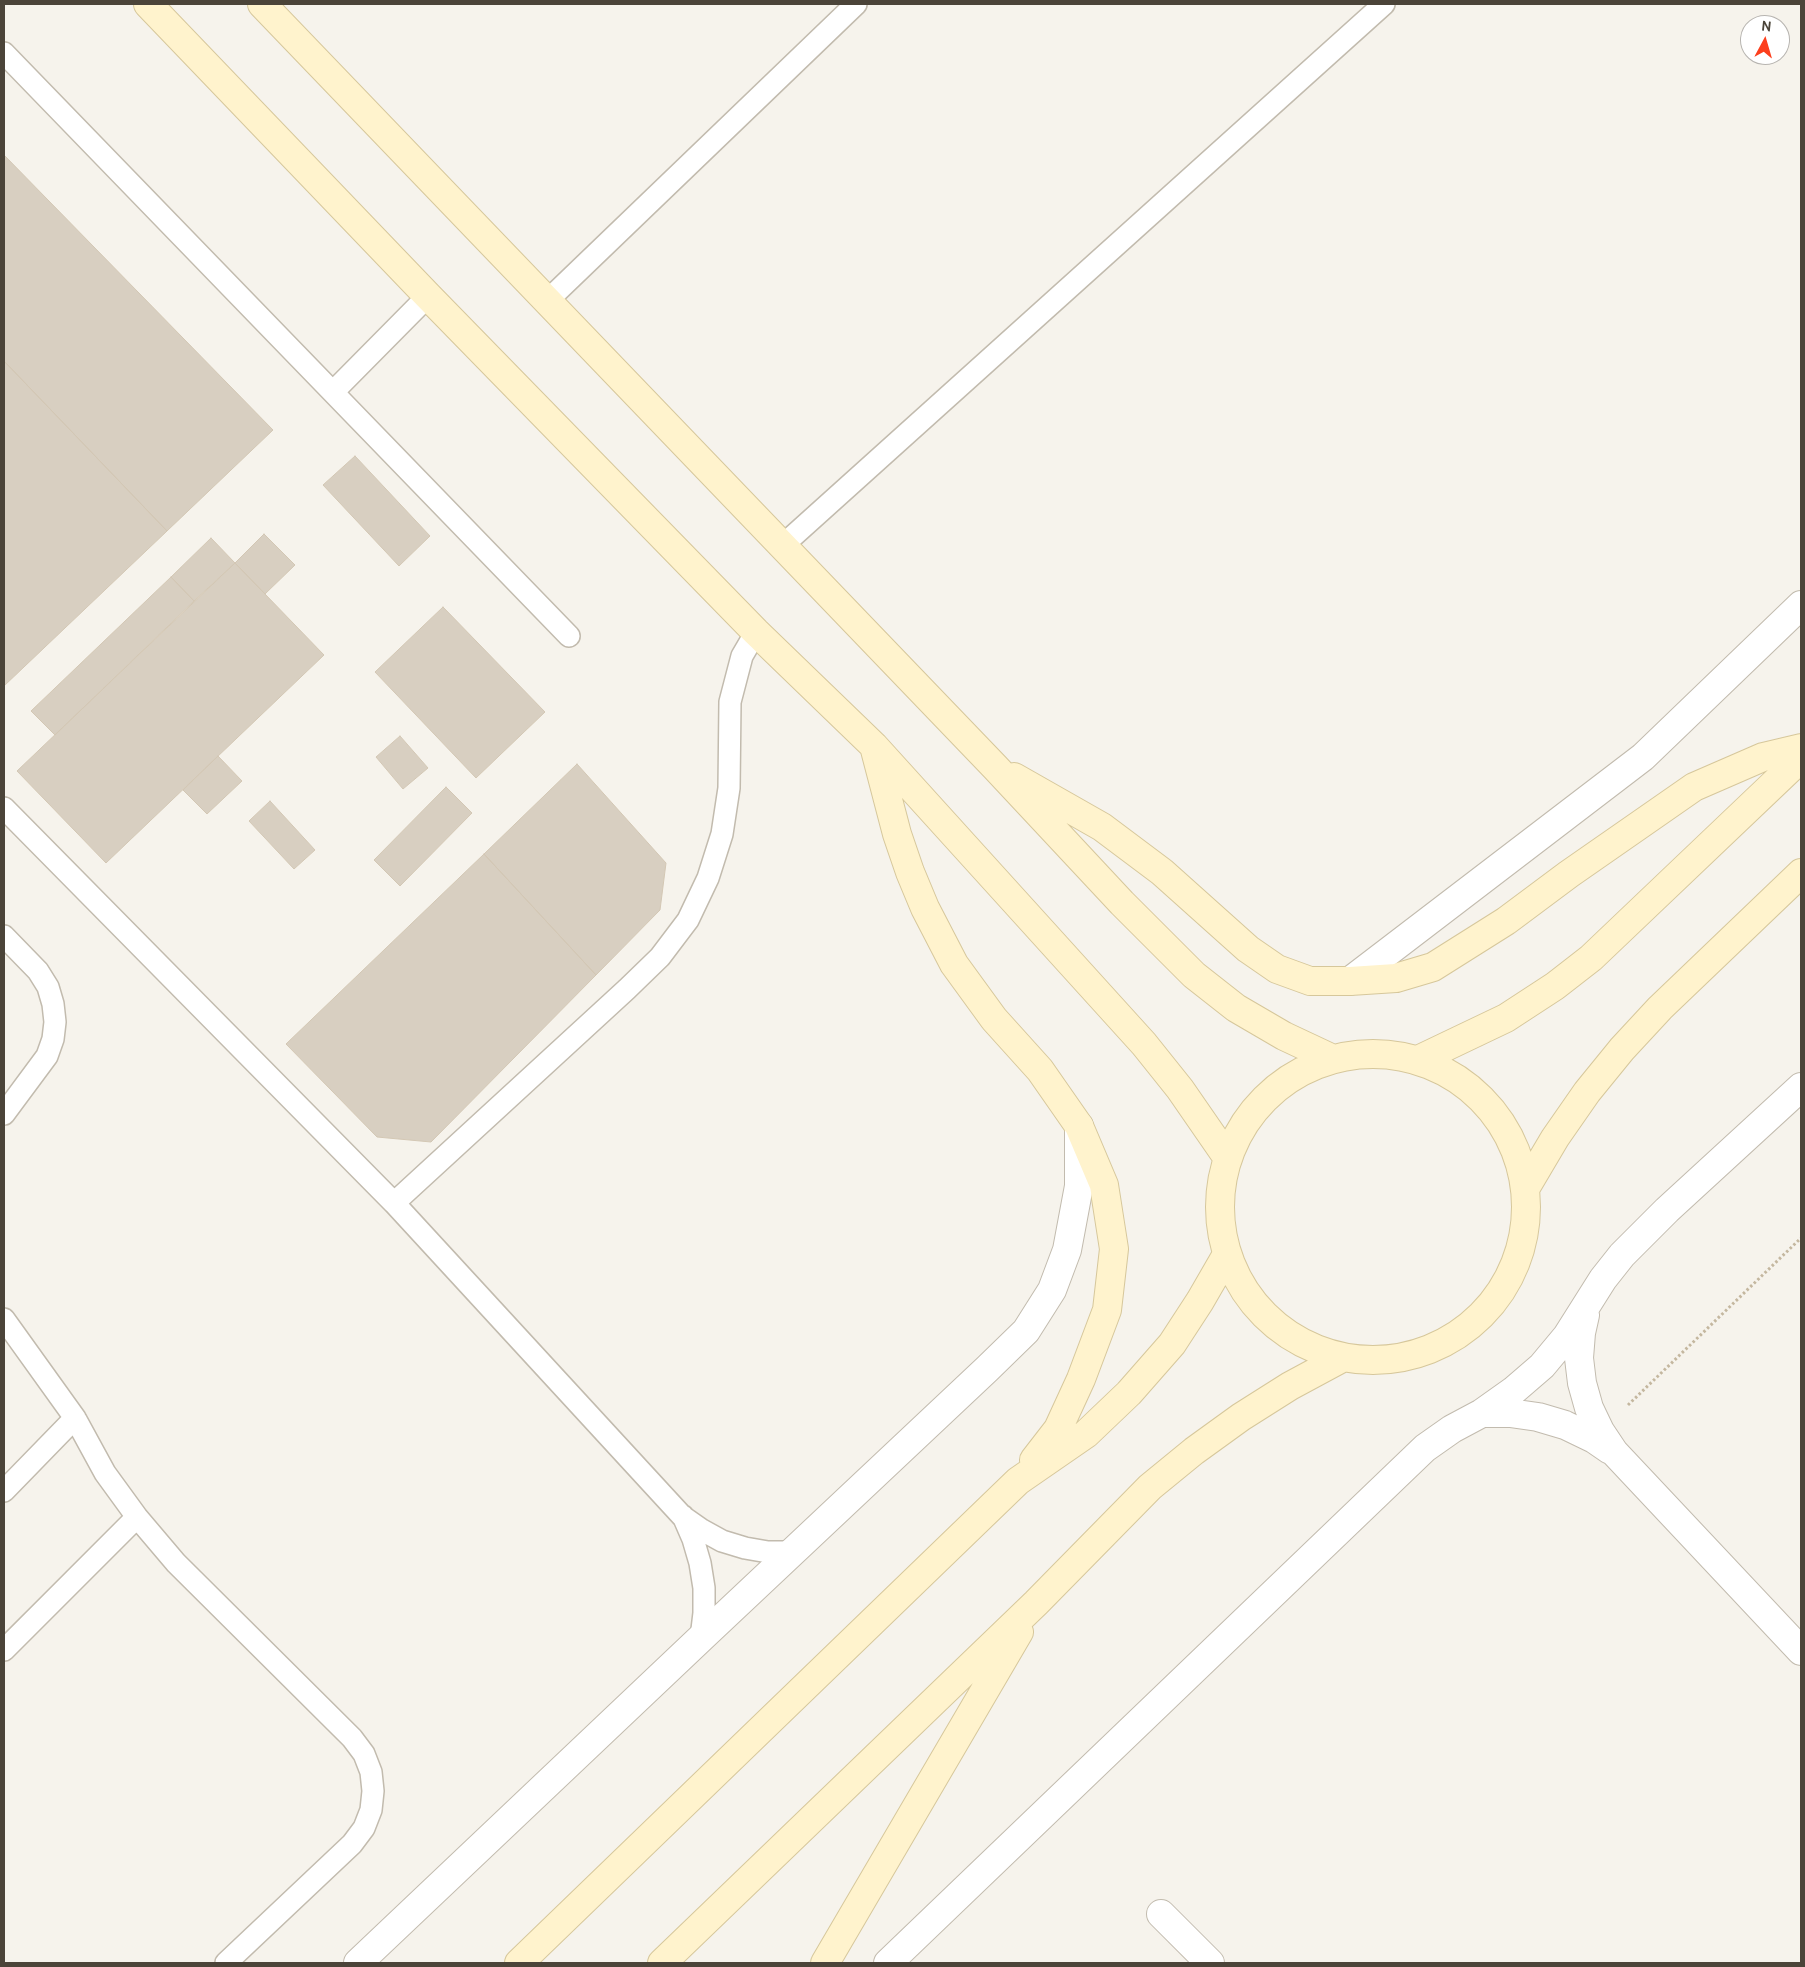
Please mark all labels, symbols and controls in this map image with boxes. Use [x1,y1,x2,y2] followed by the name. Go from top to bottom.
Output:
[1740,15,1790,65] north arrow
[1761,17,1772,36] text: N

